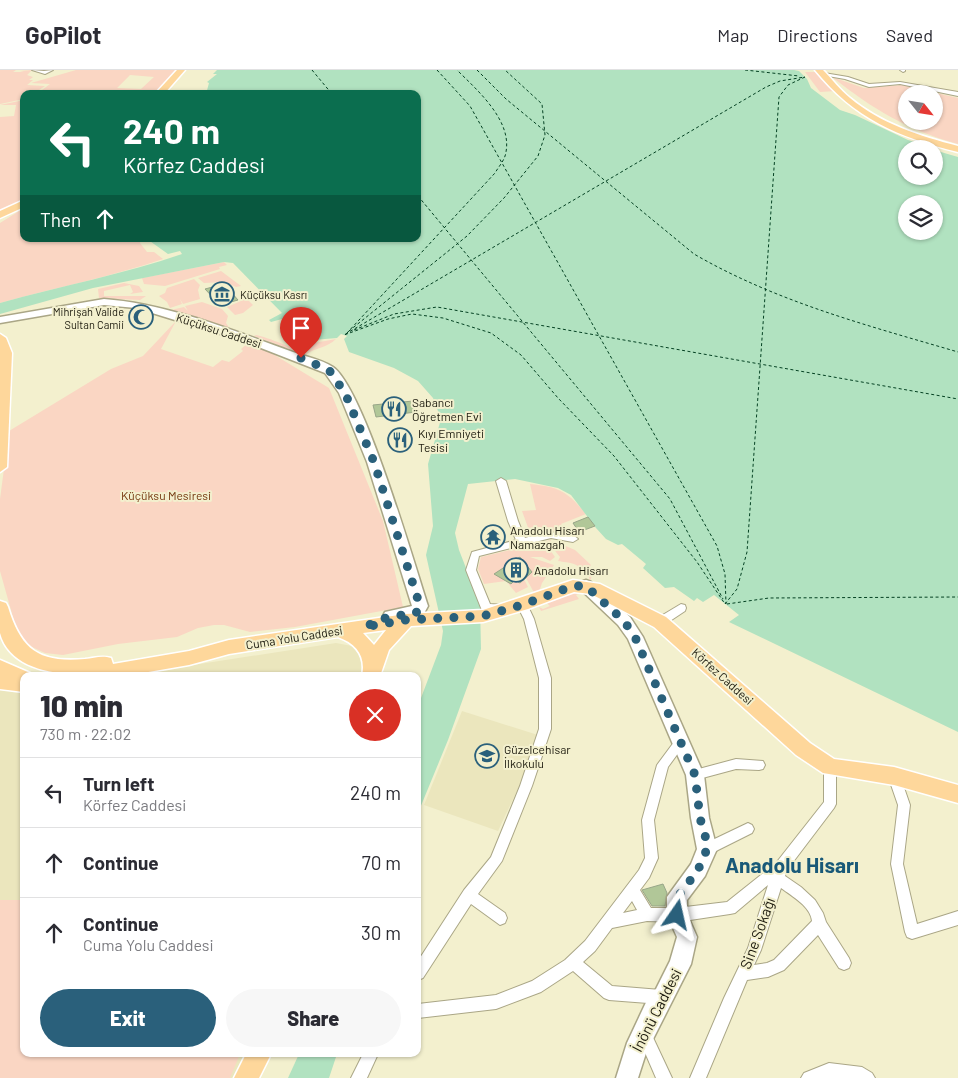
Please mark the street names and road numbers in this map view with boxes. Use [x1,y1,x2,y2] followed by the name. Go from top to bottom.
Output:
[175,310,263,350] street label: Küçüksu Caddesi
[245,622,343,652] street label: Cuma Yolu Caddesi
[690,645,756,707] street label: Körfez Caddesi
[736,895,778,971] street label: Sine Sokağı
[627,965,685,1055] street label: İnönü Caddesi

